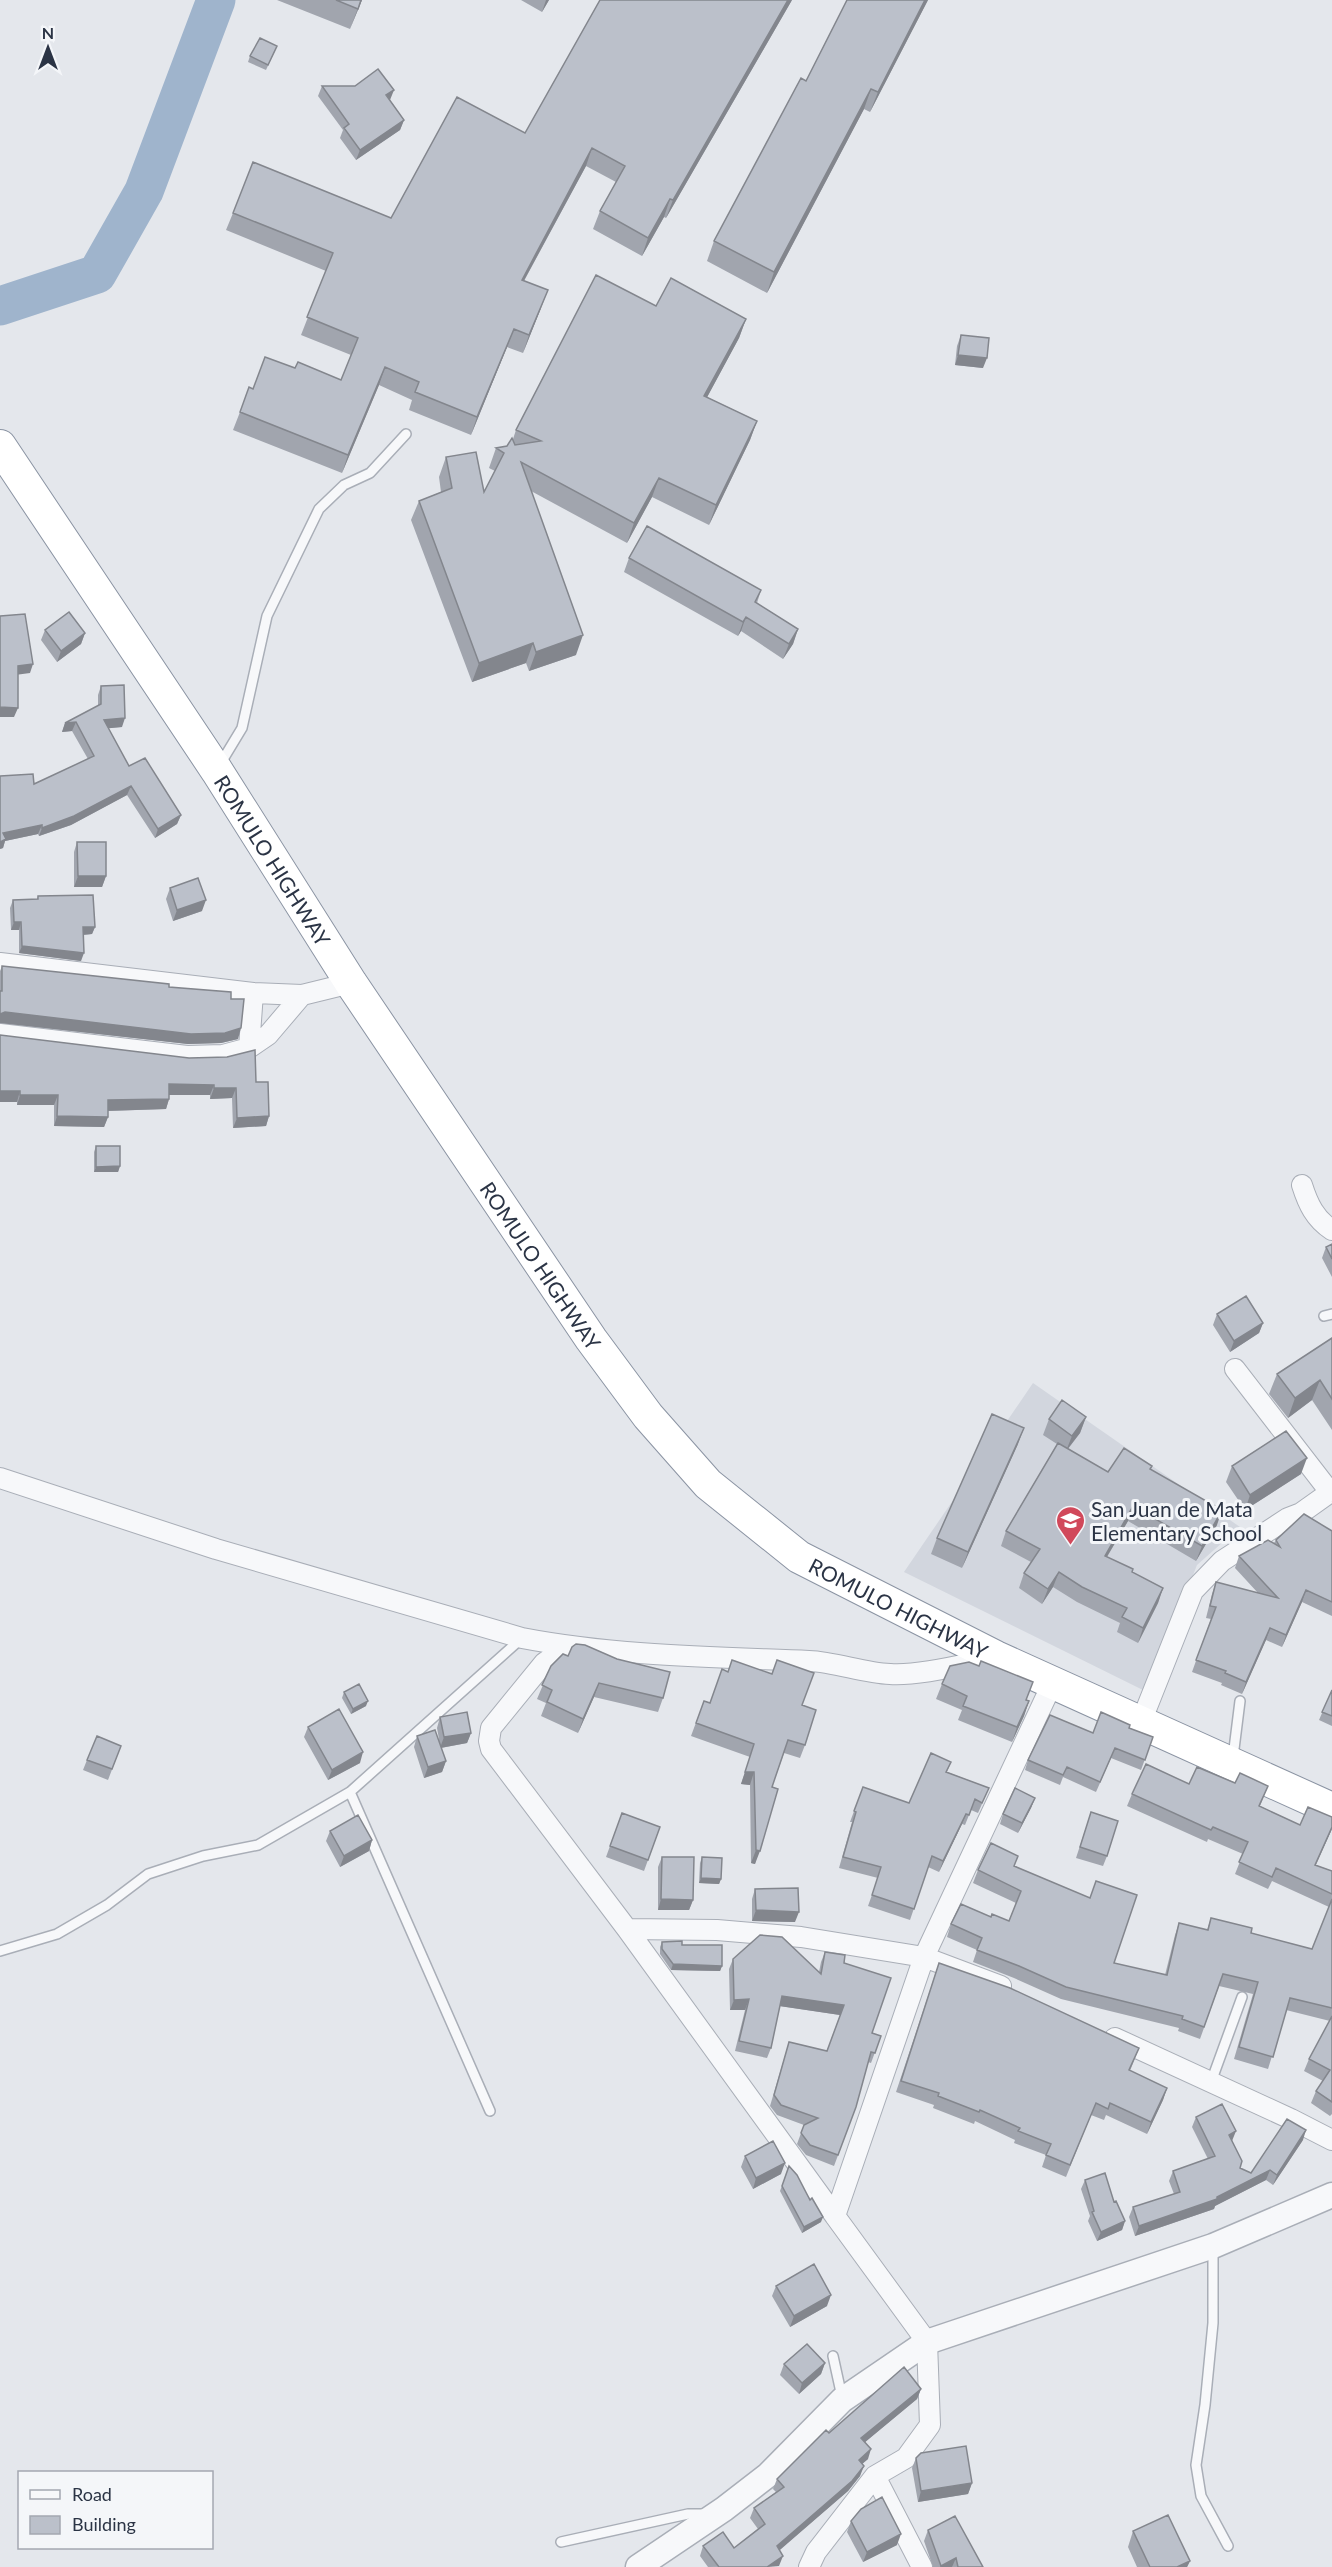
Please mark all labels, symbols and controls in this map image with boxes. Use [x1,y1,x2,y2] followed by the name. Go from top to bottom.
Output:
[18,18,78,78] north arrow
[42,23,54,42] text: N
[210,770,337,951] street label: ROMULO HIGHWAY
[476,1177,607,1355] street label: ROMULO HIGHWAY
[1091,1496,1262,1545] place label: San Juan de Mata Elementary School
[1054,1504,1086,1546] school or university icon: San Juan de Mata Elementary School
[805,1552,993,1664] street label: ROMULO HIGHWAY
[18,2471,213,2549] legend
[72,2483,112,2505] text: Road
[72,2513,136,2535] text: Building

